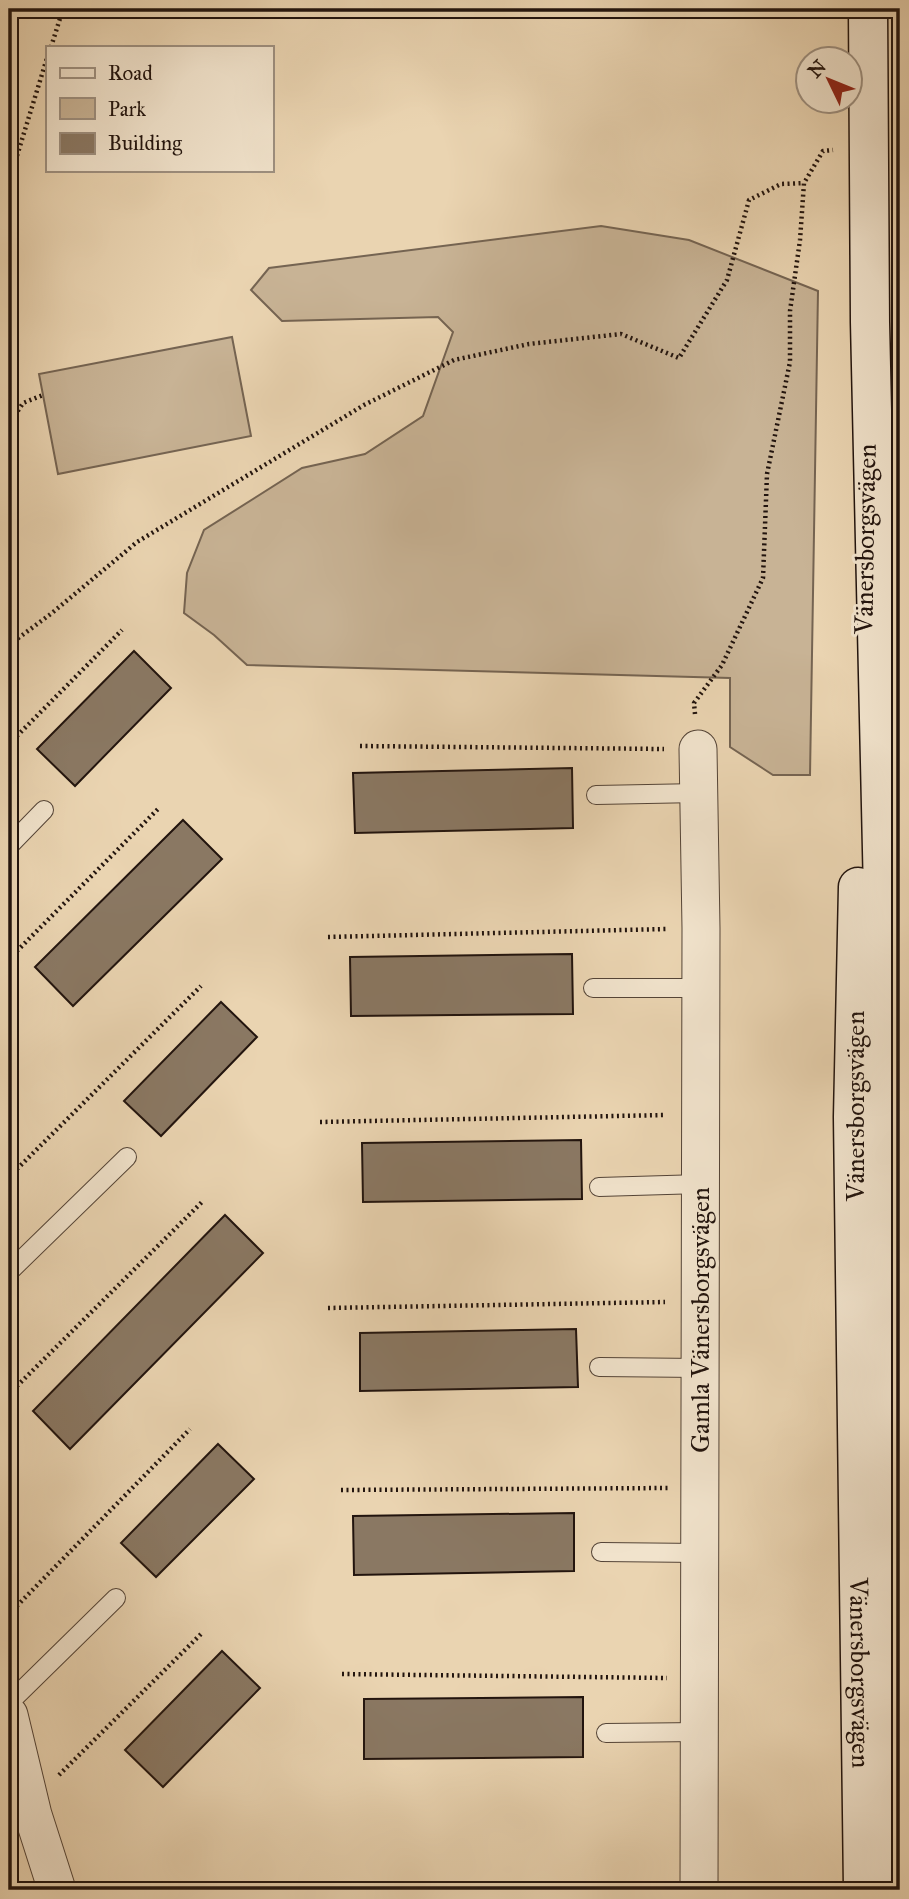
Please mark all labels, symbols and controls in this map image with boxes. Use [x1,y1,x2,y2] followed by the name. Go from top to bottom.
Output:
[46,46,273,172] legend
[794,46,864,116] north arrow
[803,55,831,82] text: N
[108,60,153,86] text: Road
[108,96,146,122] text: Park
[108,130,182,156] text: Building
[847,444,883,635] street label: Vänersborgsvägen
[839,1011,871,1202] street label: Vänersborgsvägen
[684,1187,716,1453] street label: Gamla Vänersborgsvägen
[843,1576,877,1768] street label: Vänersborgsvägen

